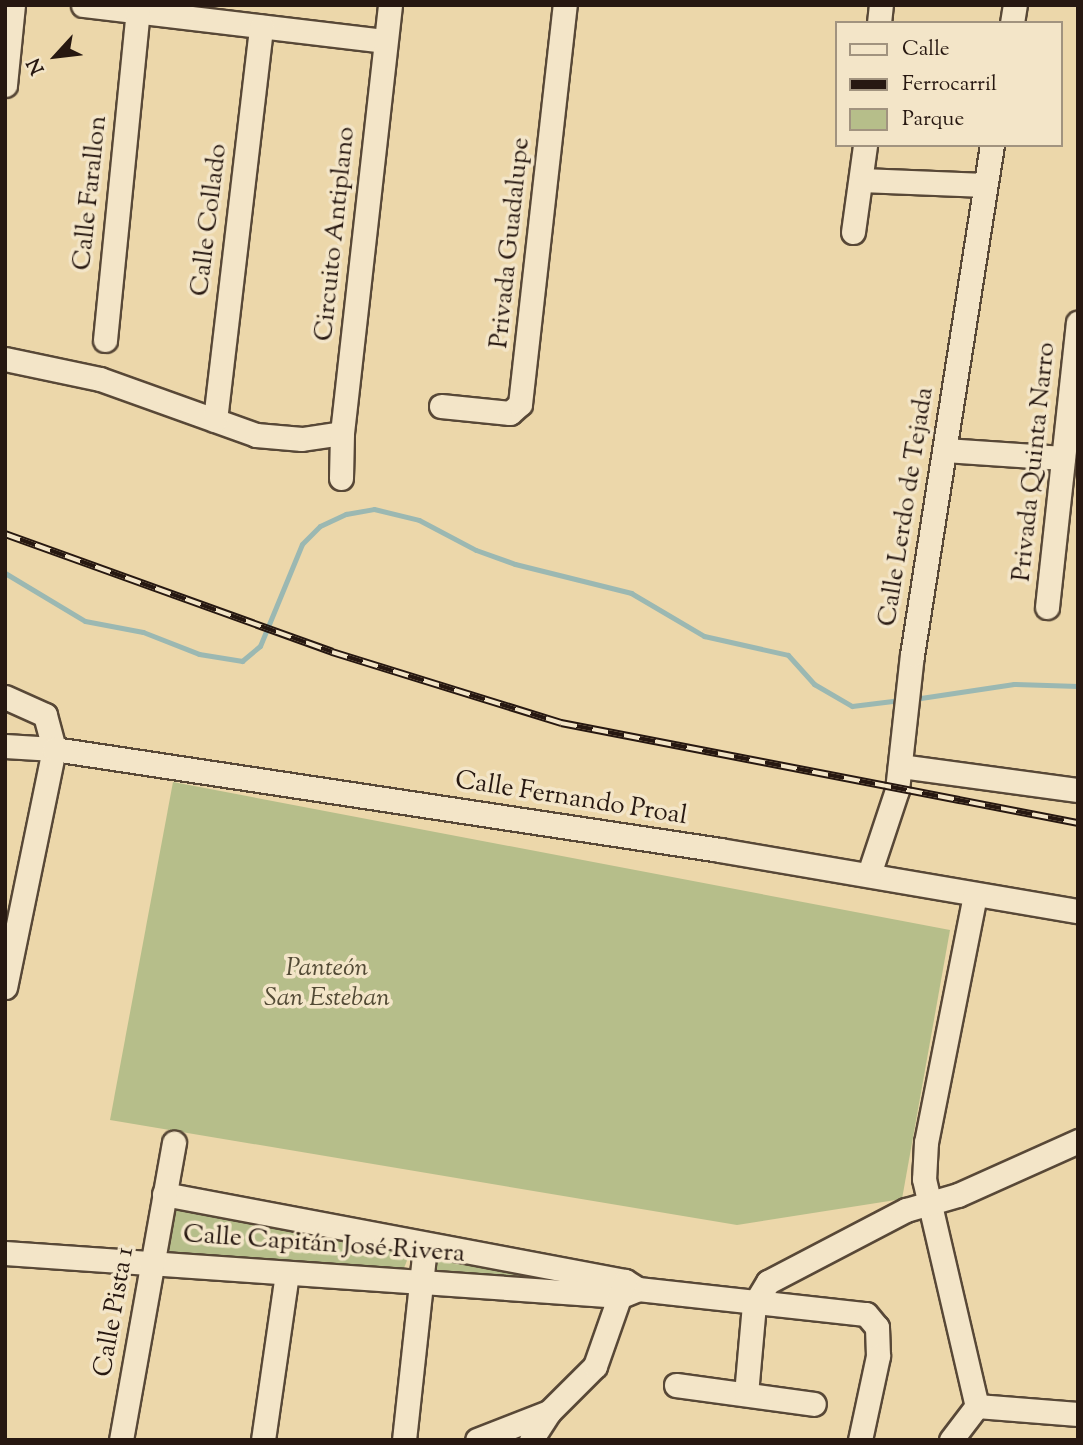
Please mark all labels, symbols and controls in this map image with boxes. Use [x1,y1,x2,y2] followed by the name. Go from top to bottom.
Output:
[21,21,91,91] north arrow
[834,21,1062,147] legend
[902,35,950,65] text: Calle
[21,53,52,79] text: N
[902,70,997,100] text: Ferrocarril
[902,105,964,135] text: Parque
[67,114,115,272] street label: Calle Farallon
[309,125,363,343] street label: Circuito Antiplano
[484,136,538,350] street label: Privada Guadalupe
[185,142,235,298] street label: Calle Collado
[1007,341,1063,583] street label: Privada Quinta Narro
[873,385,941,629] street label: Calle Lerdo de Tejada
[453,765,689,833] street label: Calle Fernando Proal
[264,953,390,1014] park label: Panteón San Esteban
[182,1220,466,1270] street label: Calle Capitán José Rivera
[88,1244,142,1380] street label: Calle Pista 1

